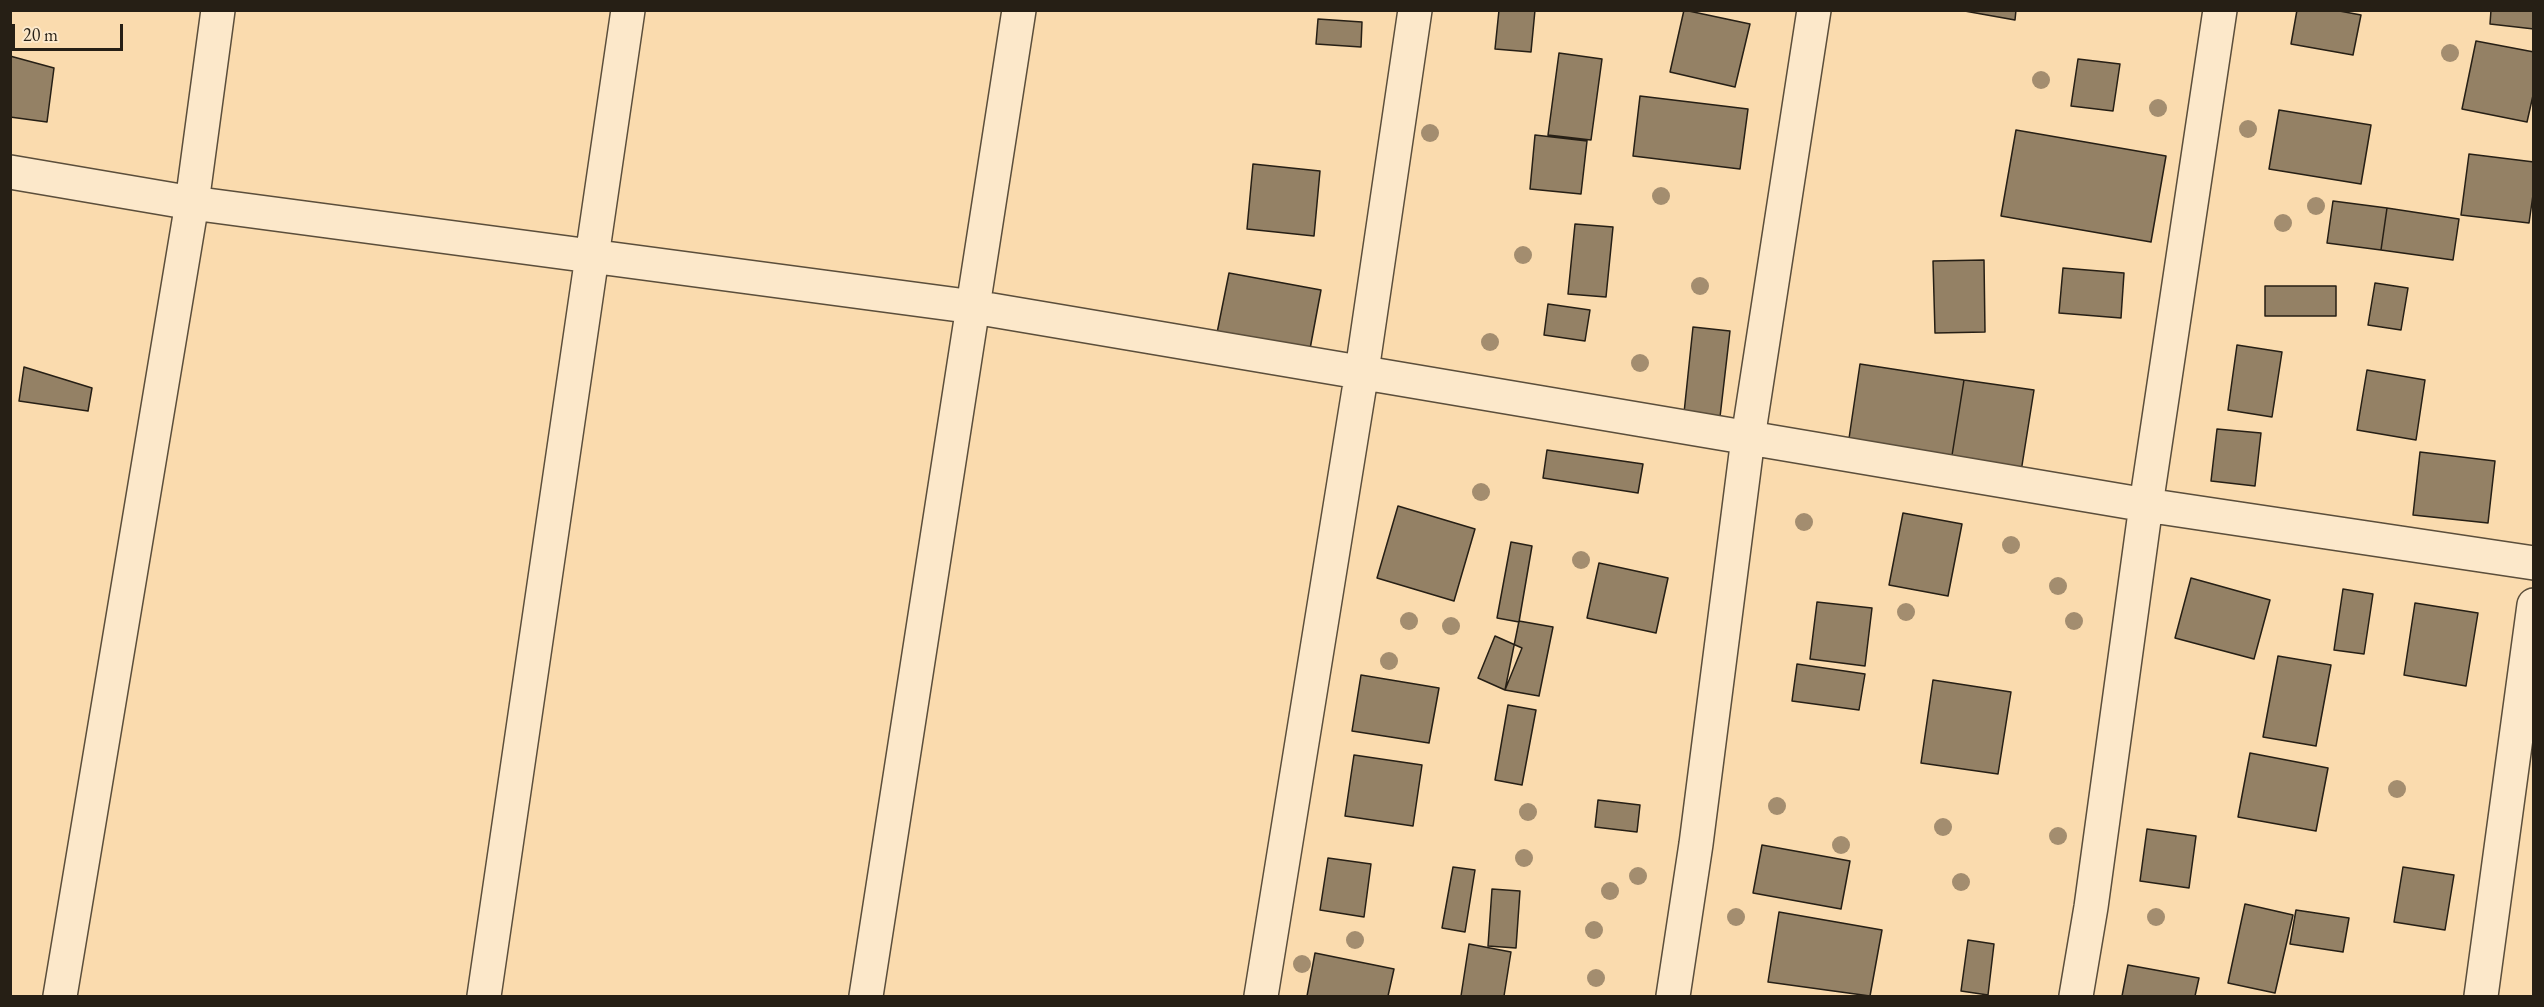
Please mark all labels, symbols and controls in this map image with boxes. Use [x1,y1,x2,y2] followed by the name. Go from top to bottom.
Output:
[15,12,126,50] scale bar
[23,23,58,46] text: 20 m

